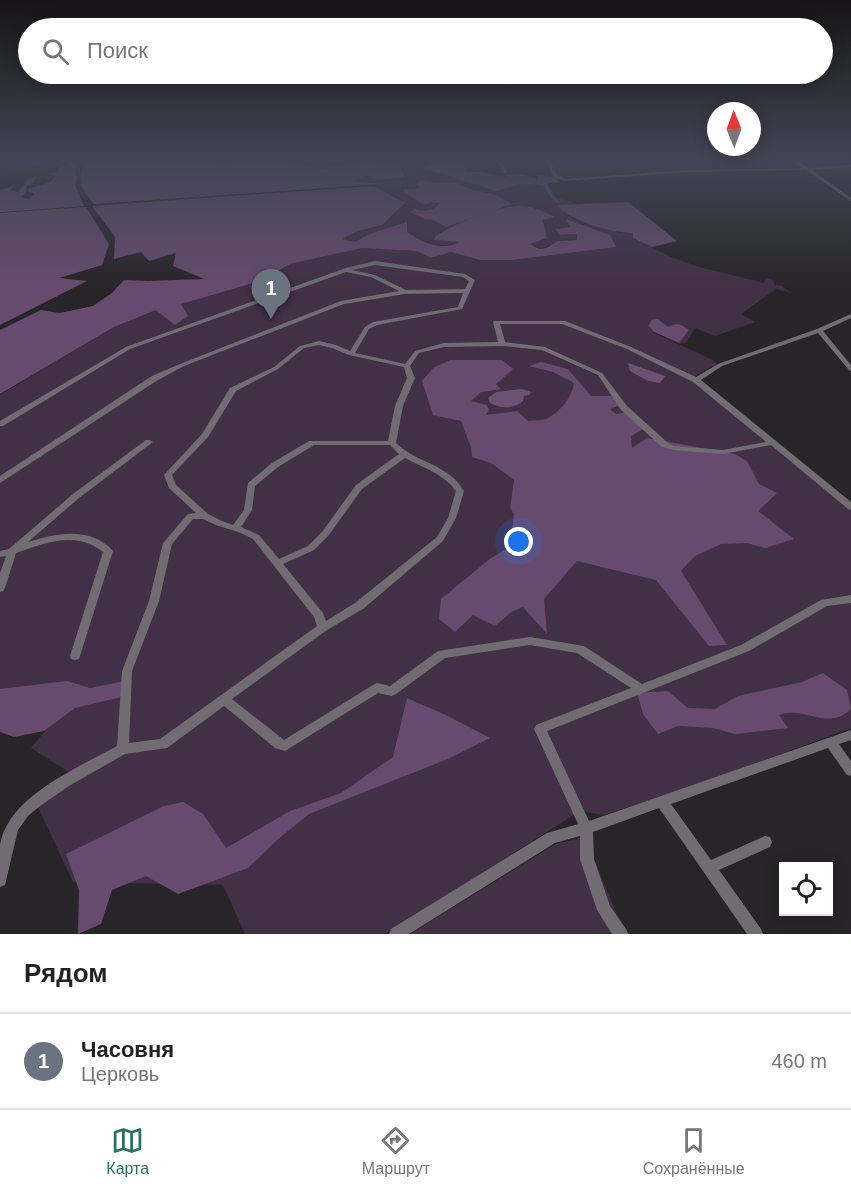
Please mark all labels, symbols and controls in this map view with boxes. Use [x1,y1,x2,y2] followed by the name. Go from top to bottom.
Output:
[18,18,833,84] search box
[39,35,72,68] icon: search
[87,38,148,63] text: Поиск
[707,102,761,156] north arrow
[252,270,290,319] pin: 1
[504,527,533,556] your location
[779,862,833,916] map controls
[779,862,833,916] button: locate
[24,958,107,988] text: Рядом
[81,1037,174,1062] text: Часовня
[38,1050,49,1072] text: 1
[771,1050,827,1072] text: 460 m
[81,1063,159,1085] text: Церковь
[106,1124,149,1178] tab: Карта
[362,1124,430,1178] tab: Маршрут
[643,1124,745,1178] tab: Сохранённые

